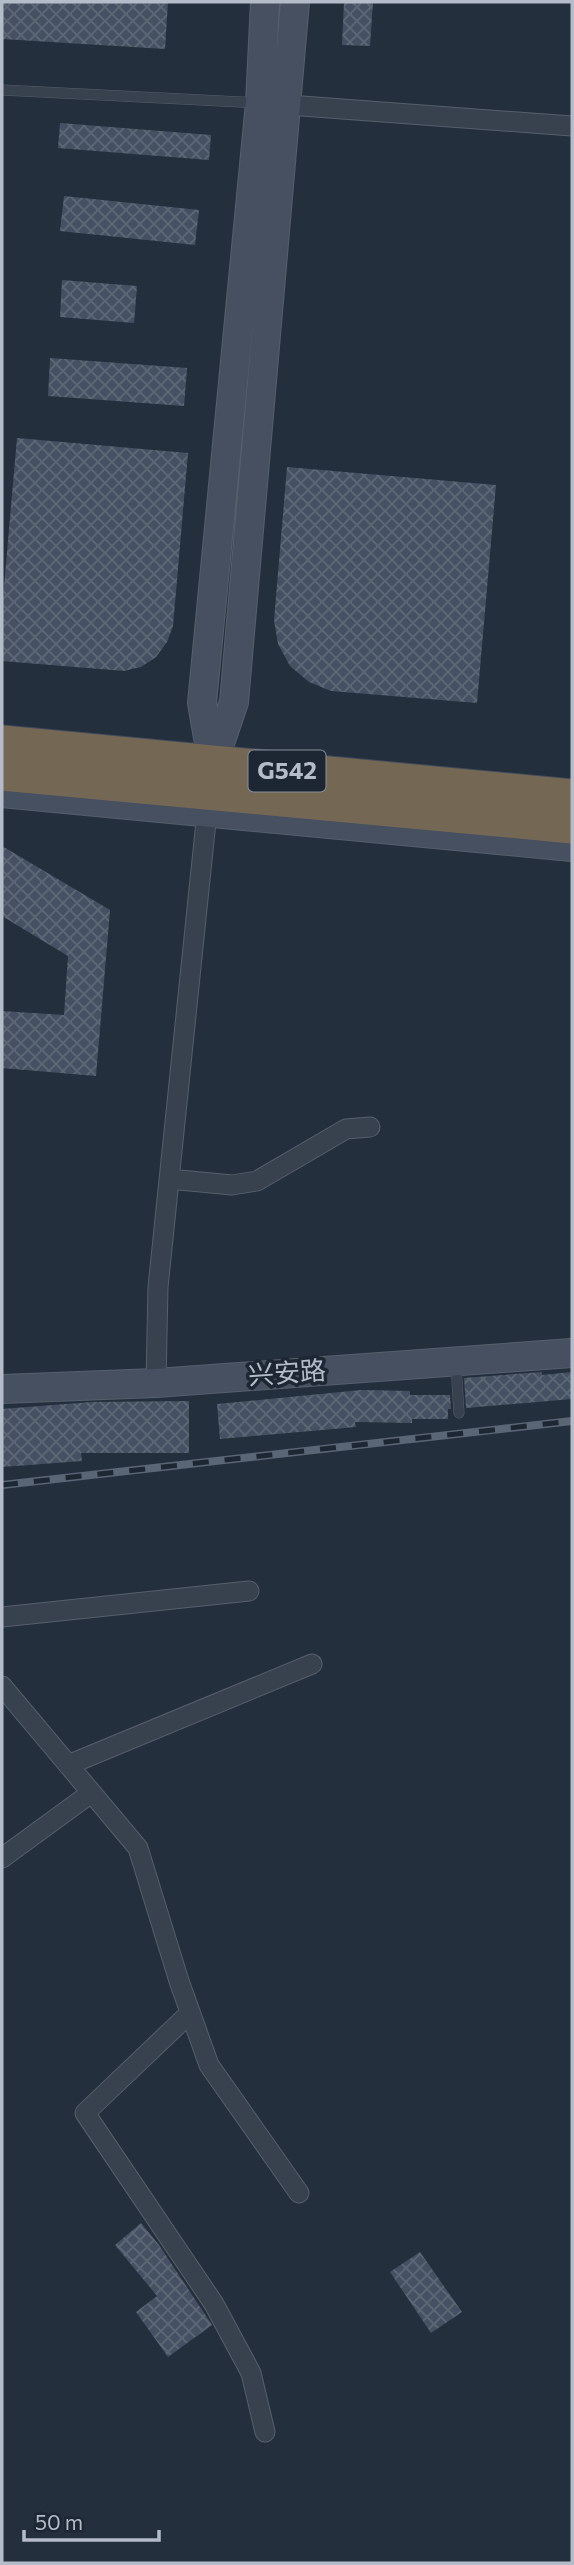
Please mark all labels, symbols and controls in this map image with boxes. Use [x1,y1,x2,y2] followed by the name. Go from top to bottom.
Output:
[248,750,326,792] road number: G542
[247,1353,327,1390] street label: 兴安路
[24,2498,159,2542] scale bar
[35,2509,83,2534] text: 50 m

